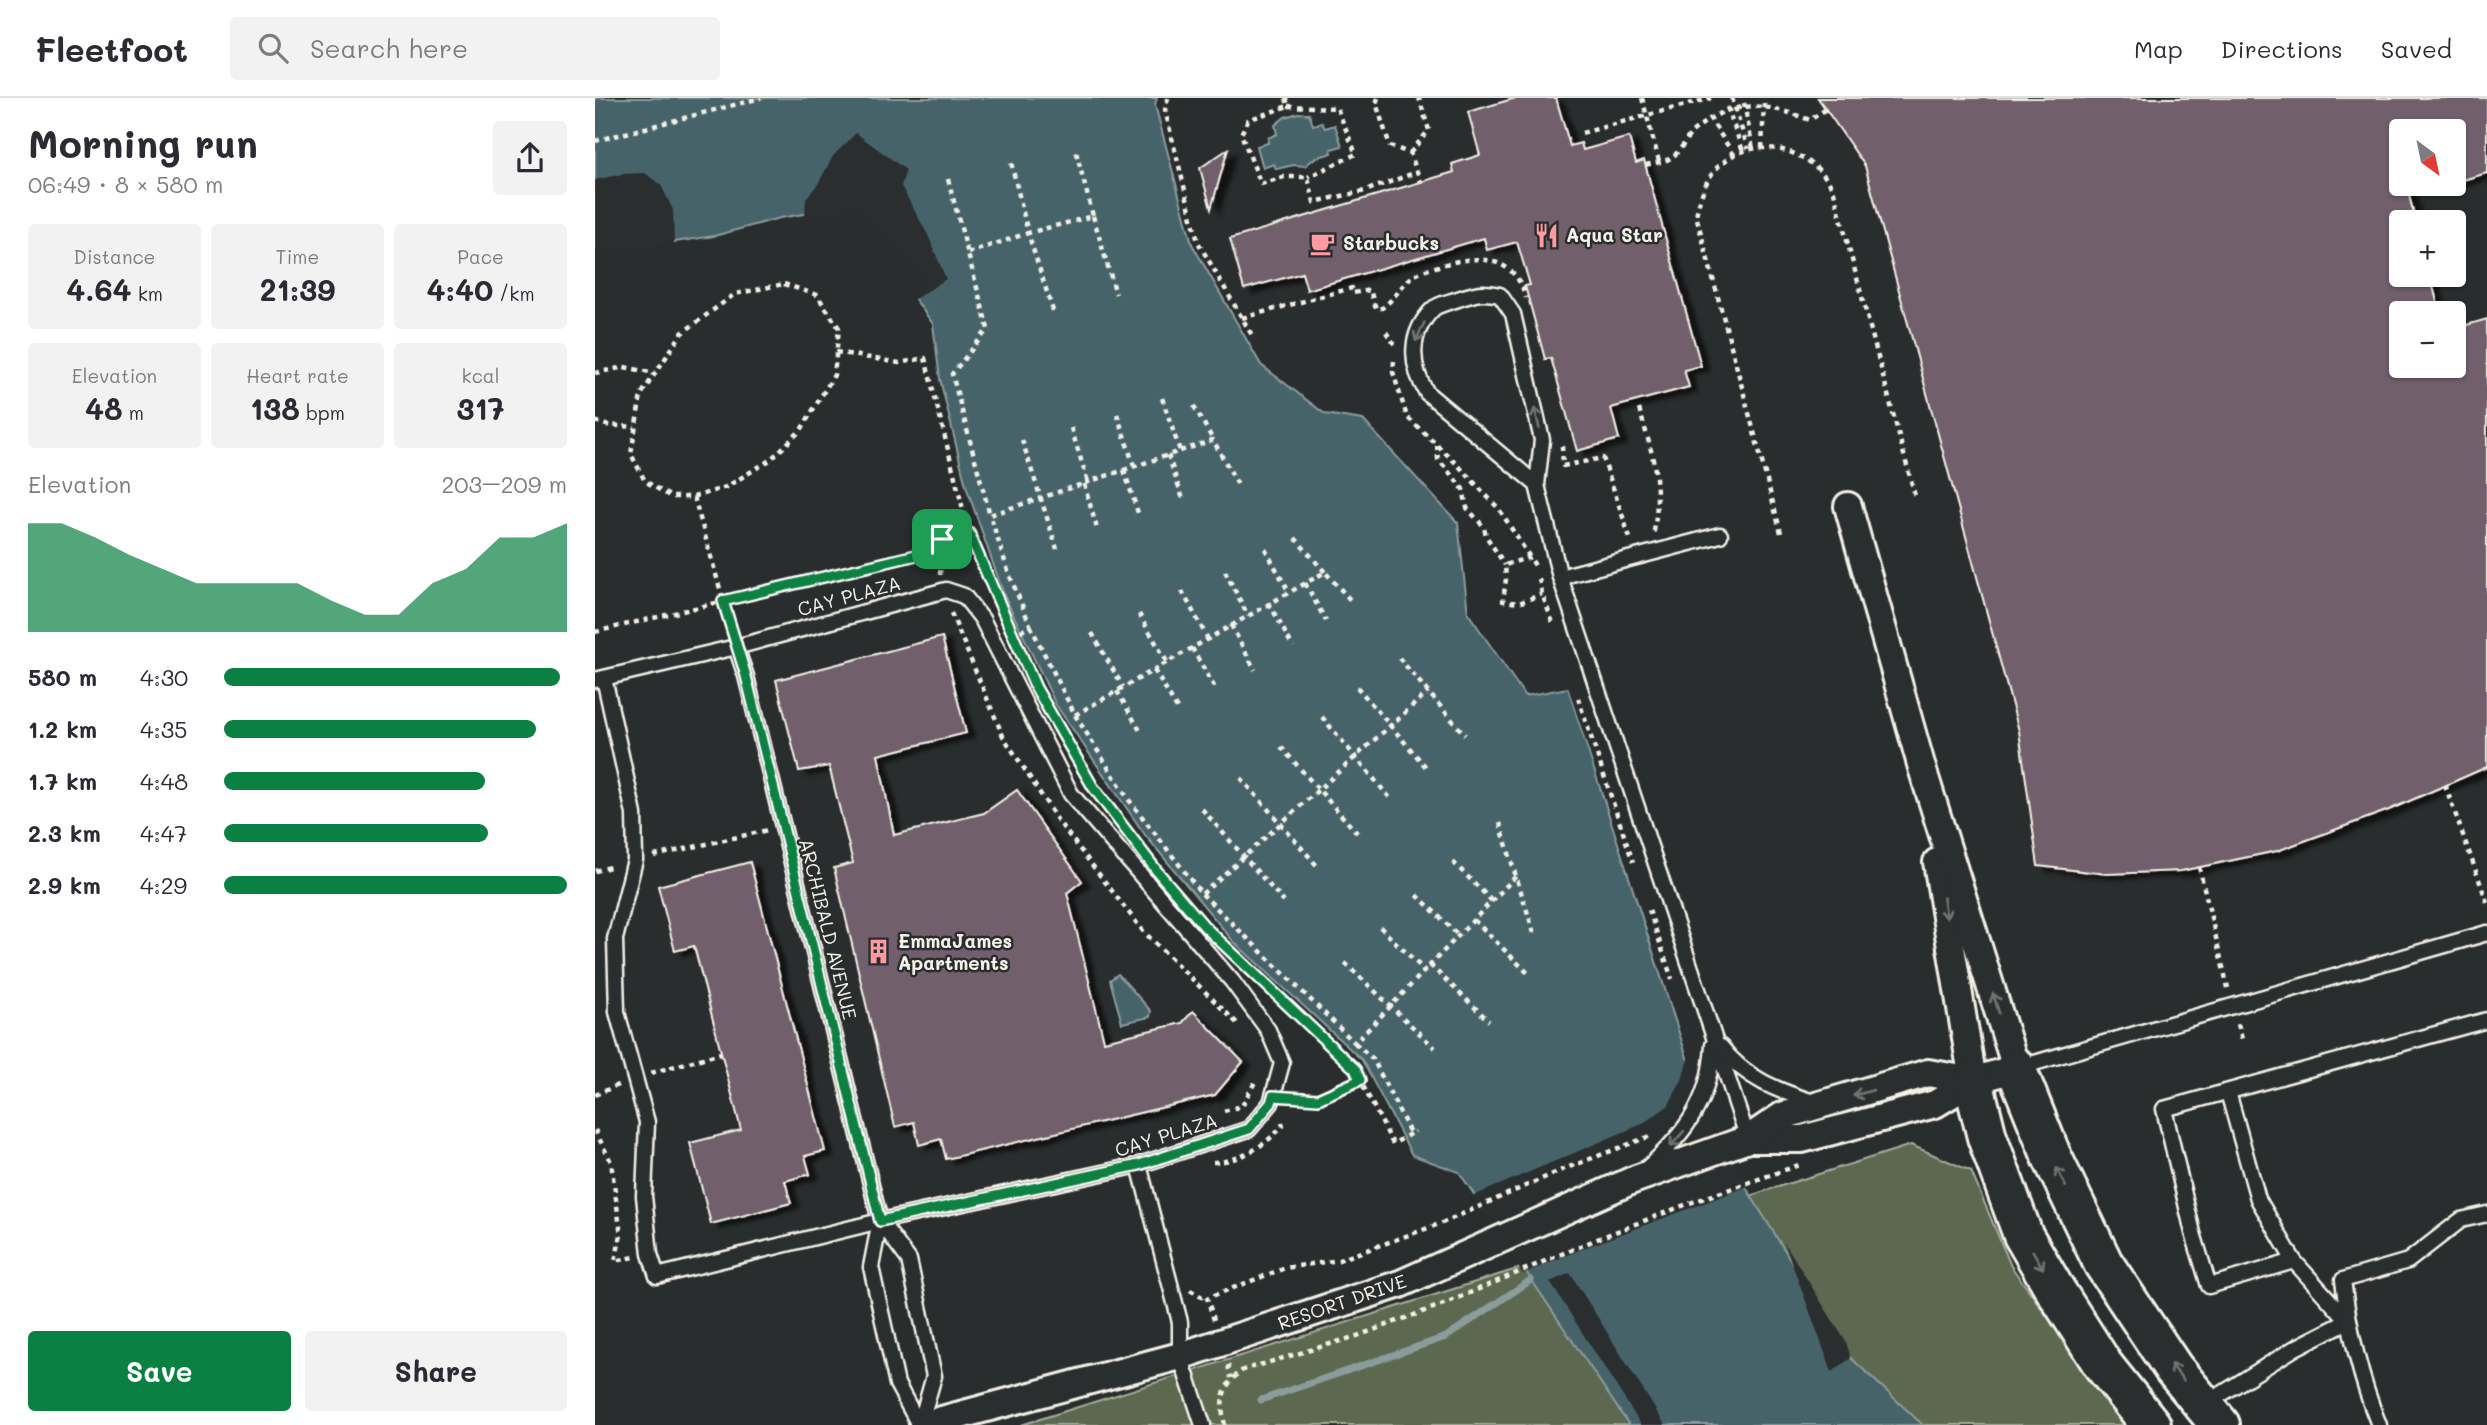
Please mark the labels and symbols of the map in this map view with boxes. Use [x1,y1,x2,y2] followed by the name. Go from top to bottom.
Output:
[2389,119,2466,196] north arrow
[1532,221,1560,249] restaurant icon: Aqua Star
[1566,222,1663,247] place label: Aqua Star
[1309,229,1337,257] cafe icon: Starbucks
[1343,230,1439,255] place label: Starbucks
[1413,321,1426,342] one-way arrow
[1530,407,1543,429] one-way arrow
[912,509,972,569] pin
[794,570,903,621] street label: CAY PLAZA
[794,836,863,1022] street label: ARCHIBALD AVENUE
[1939,896,1952,919] one-way arrow
[898,928,1012,975] place label: EmmaJames Apartments
[864,938,892,966] building icon: EmmaJames Apartments
[1989,992,2002,1014] one-way arrow
[1852,1087,1874,1100] one-way arrow
[1112,1107,1220,1162] street label: CAY PLAZA
[1669,1130,1685,1148] one-way arrow
[2054,1167,2068,1188] one-way arrow
[2032,1249,2045,1270] one-way arrow
[1274,1268,1410,1335] street label: RESORT DRIVE
[2169,1364,2184,1382] one-way arrow

